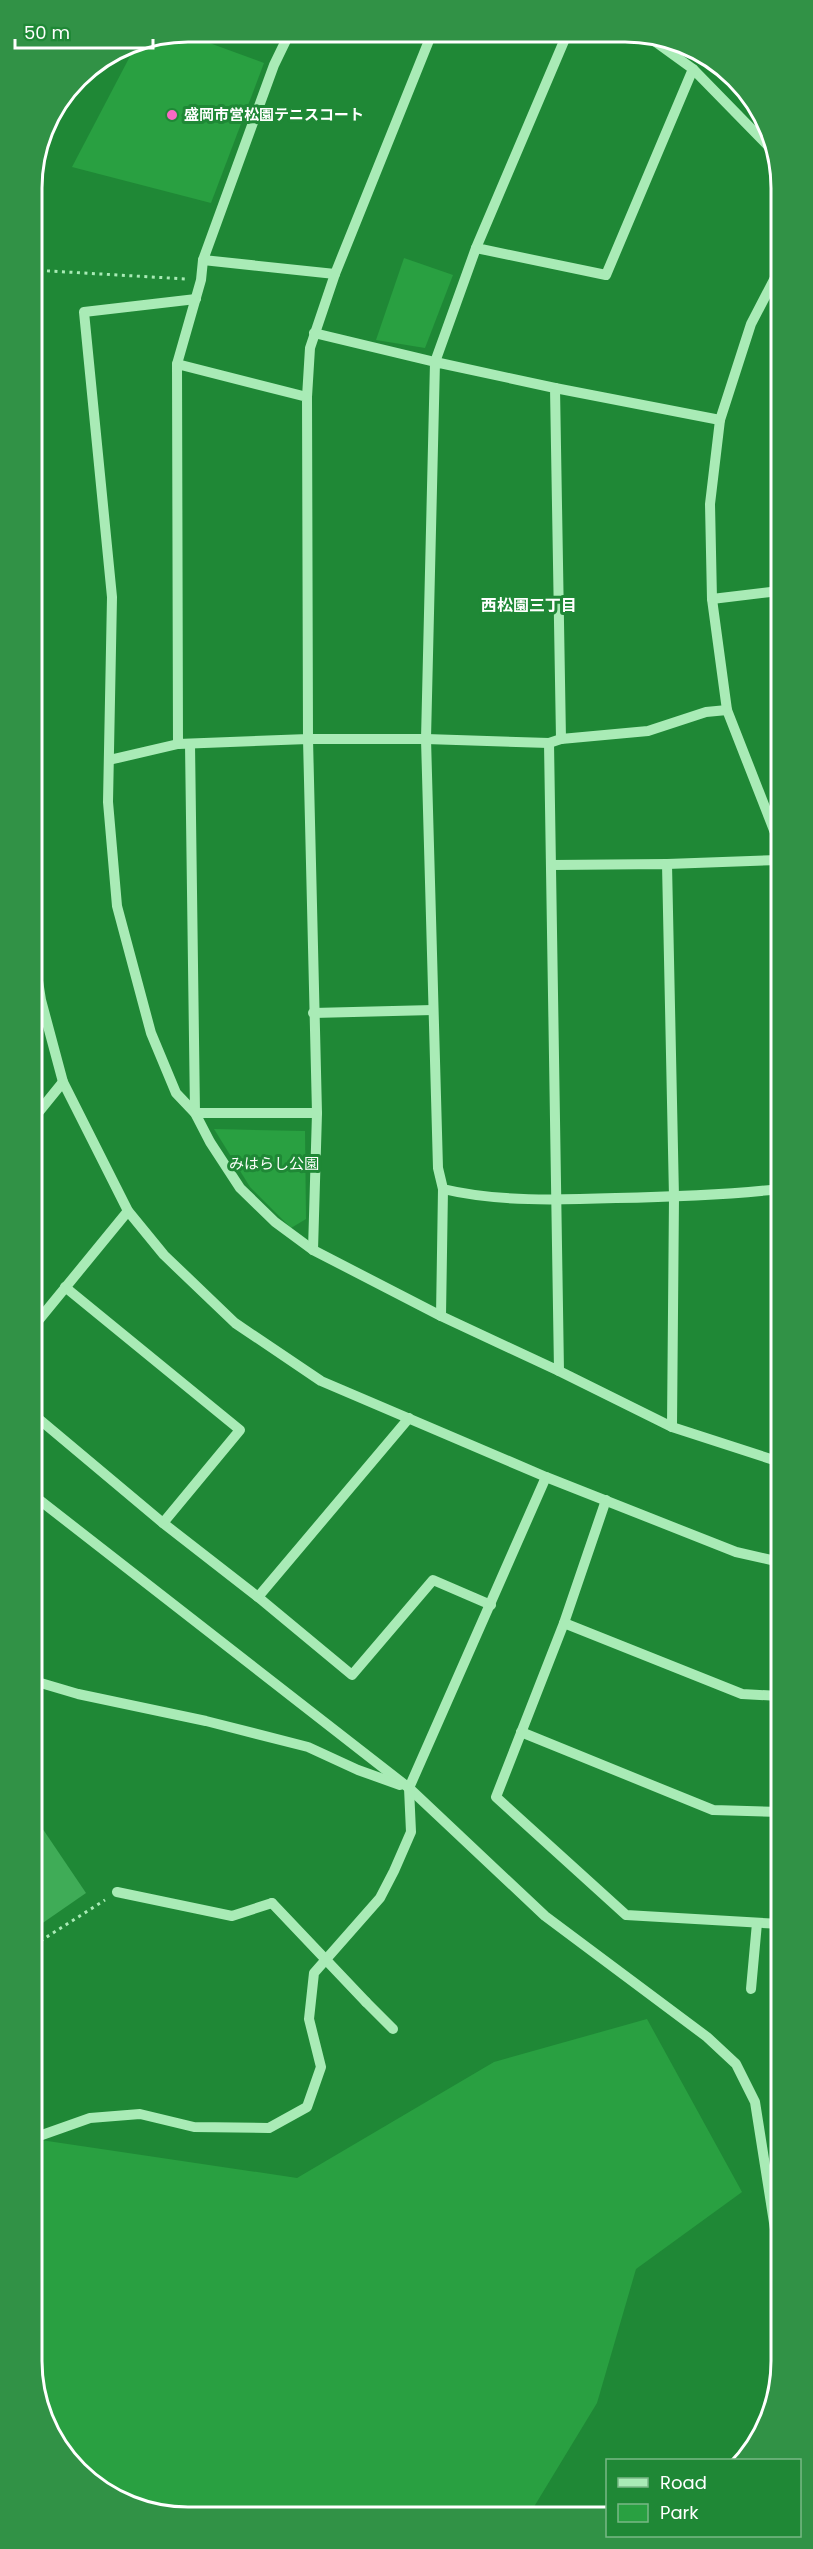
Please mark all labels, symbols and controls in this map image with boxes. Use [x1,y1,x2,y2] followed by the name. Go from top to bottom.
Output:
[15,12,153,50] scale bar
[24,20,70,45] text: 50 m
[184,104,364,125] place label: 盛岡市営松園テニスコート
[165,108,179,122] marker: 盛岡市営松園テニスコート
[481,594,577,617] district label: 西松園三丁目
[229,1153,319,1174] park label: みはらし公園
[606,2459,801,2537] legend
[660,2470,707,2495] text: Road
[660,2500,699,2525] text: Park

